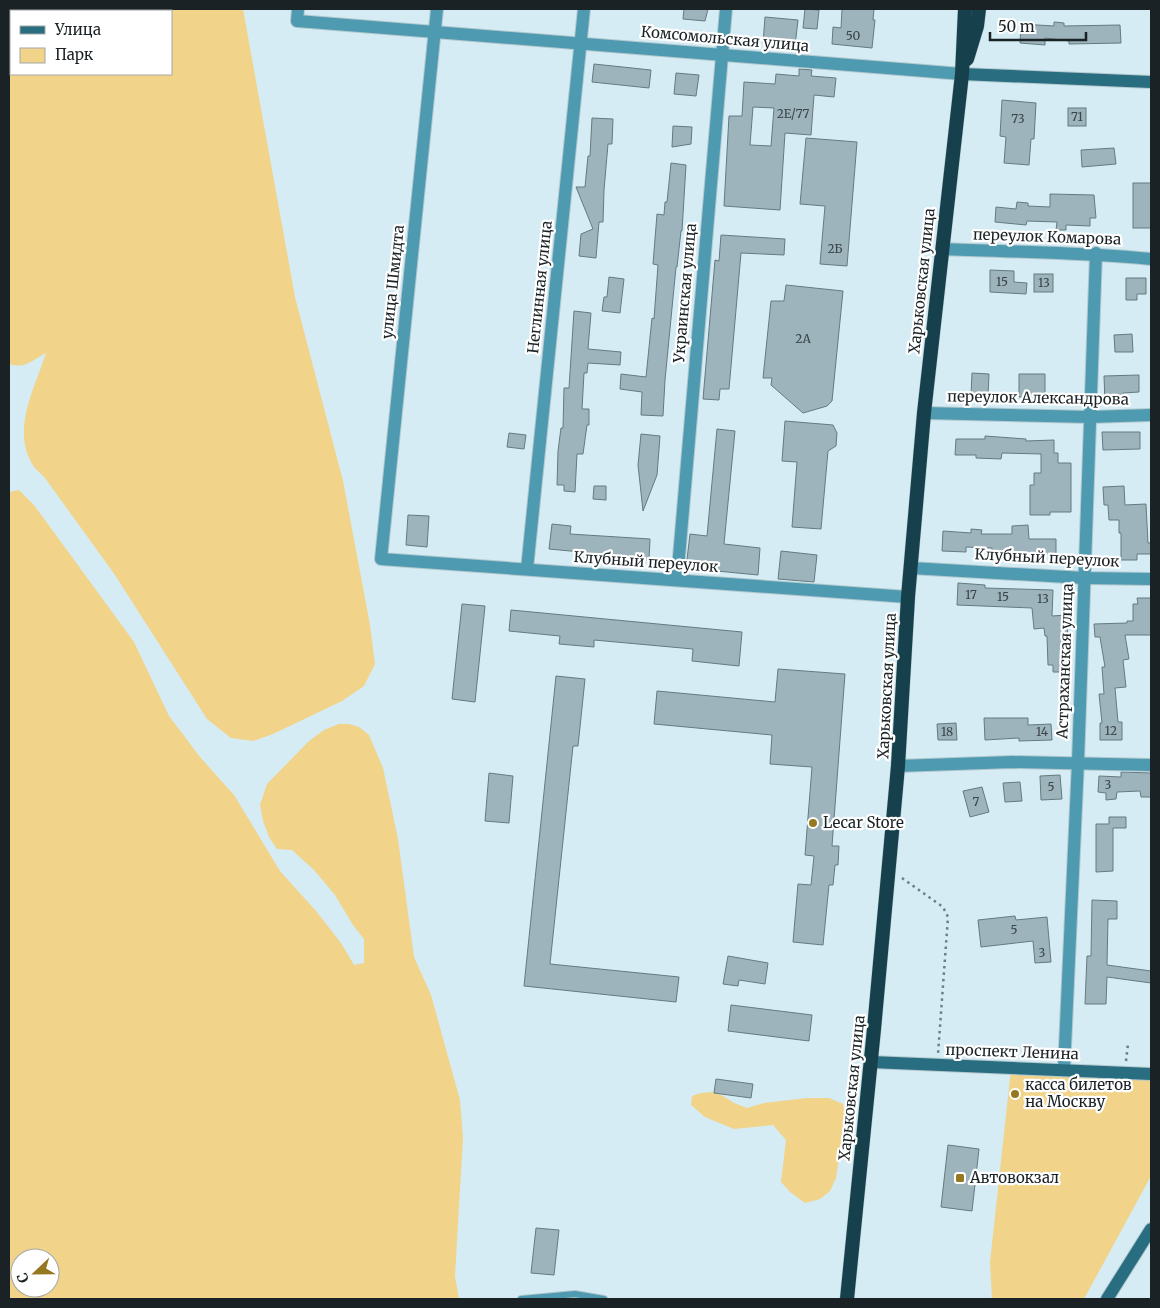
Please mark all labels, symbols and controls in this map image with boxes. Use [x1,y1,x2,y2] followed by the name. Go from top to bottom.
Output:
[10,10,172,75] legend
[990,10,1086,42] scale bar
[998,17,1035,36] text: 50 m
[54,20,101,39] text: Улица
[640,22,810,55] street label: Комсомольская улица
[846,28,861,43] house number: 50
[55,45,94,64] text: Парк
[777,106,809,121] house number: 2Е/77
[1071,109,1084,124] house number: 71
[1011,111,1025,126] house number: 73
[904,207,939,355] street label: Харьковская улица
[523,220,556,354] street label: Неглинная улица
[669,222,700,365] street label: Украинская улица
[377,224,408,340] street label: улица Шмидта
[973,224,1121,249] street label: переулок Комарова
[827,241,843,256] house number: 2Б
[996,274,1008,289] house number: 15
[1038,275,1050,290] house number: 13
[795,331,811,346] house number: 2А
[947,386,1129,409] street label: переулок Александрова
[974,544,1120,571] street label: Клубный переулок
[573,547,720,576] street label: Клубный переулок
[1052,583,1077,740] street label: Астраханская улица
[965,587,977,602] house number: 17
[997,589,1009,604] house number: 15
[1037,591,1049,606] house number: 13
[873,612,900,760] street label: Харьковская улица
[1105,723,1117,738] house number: 12
[941,724,953,739] house number: 18
[1036,724,1049,739] house number: 14
[1105,777,1112,792] house number: 3
[1047,779,1055,794] house number: 5
[973,794,980,809] house number: 7
[823,813,904,832] place label: Lecar Store
[807,817,819,829] marker: Lecar Store
[1010,922,1018,937] house number: 5
[1039,945,1046,960] house number: 3
[834,1014,869,1162] street label: Харьковская улица
[945,1040,1079,1063] street label: проспект Ленина
[1025,1075,1132,1111] place label: касса билетов на Москву
[1009,1088,1021,1100] marker: касса билетов на Москву
[969,1168,1059,1187] place label: Автовокзал
[954,1172,966,1184] marker: Автовокзал
[10,1248,60,1298] north arrow
[13,1270,33,1286] text: С

